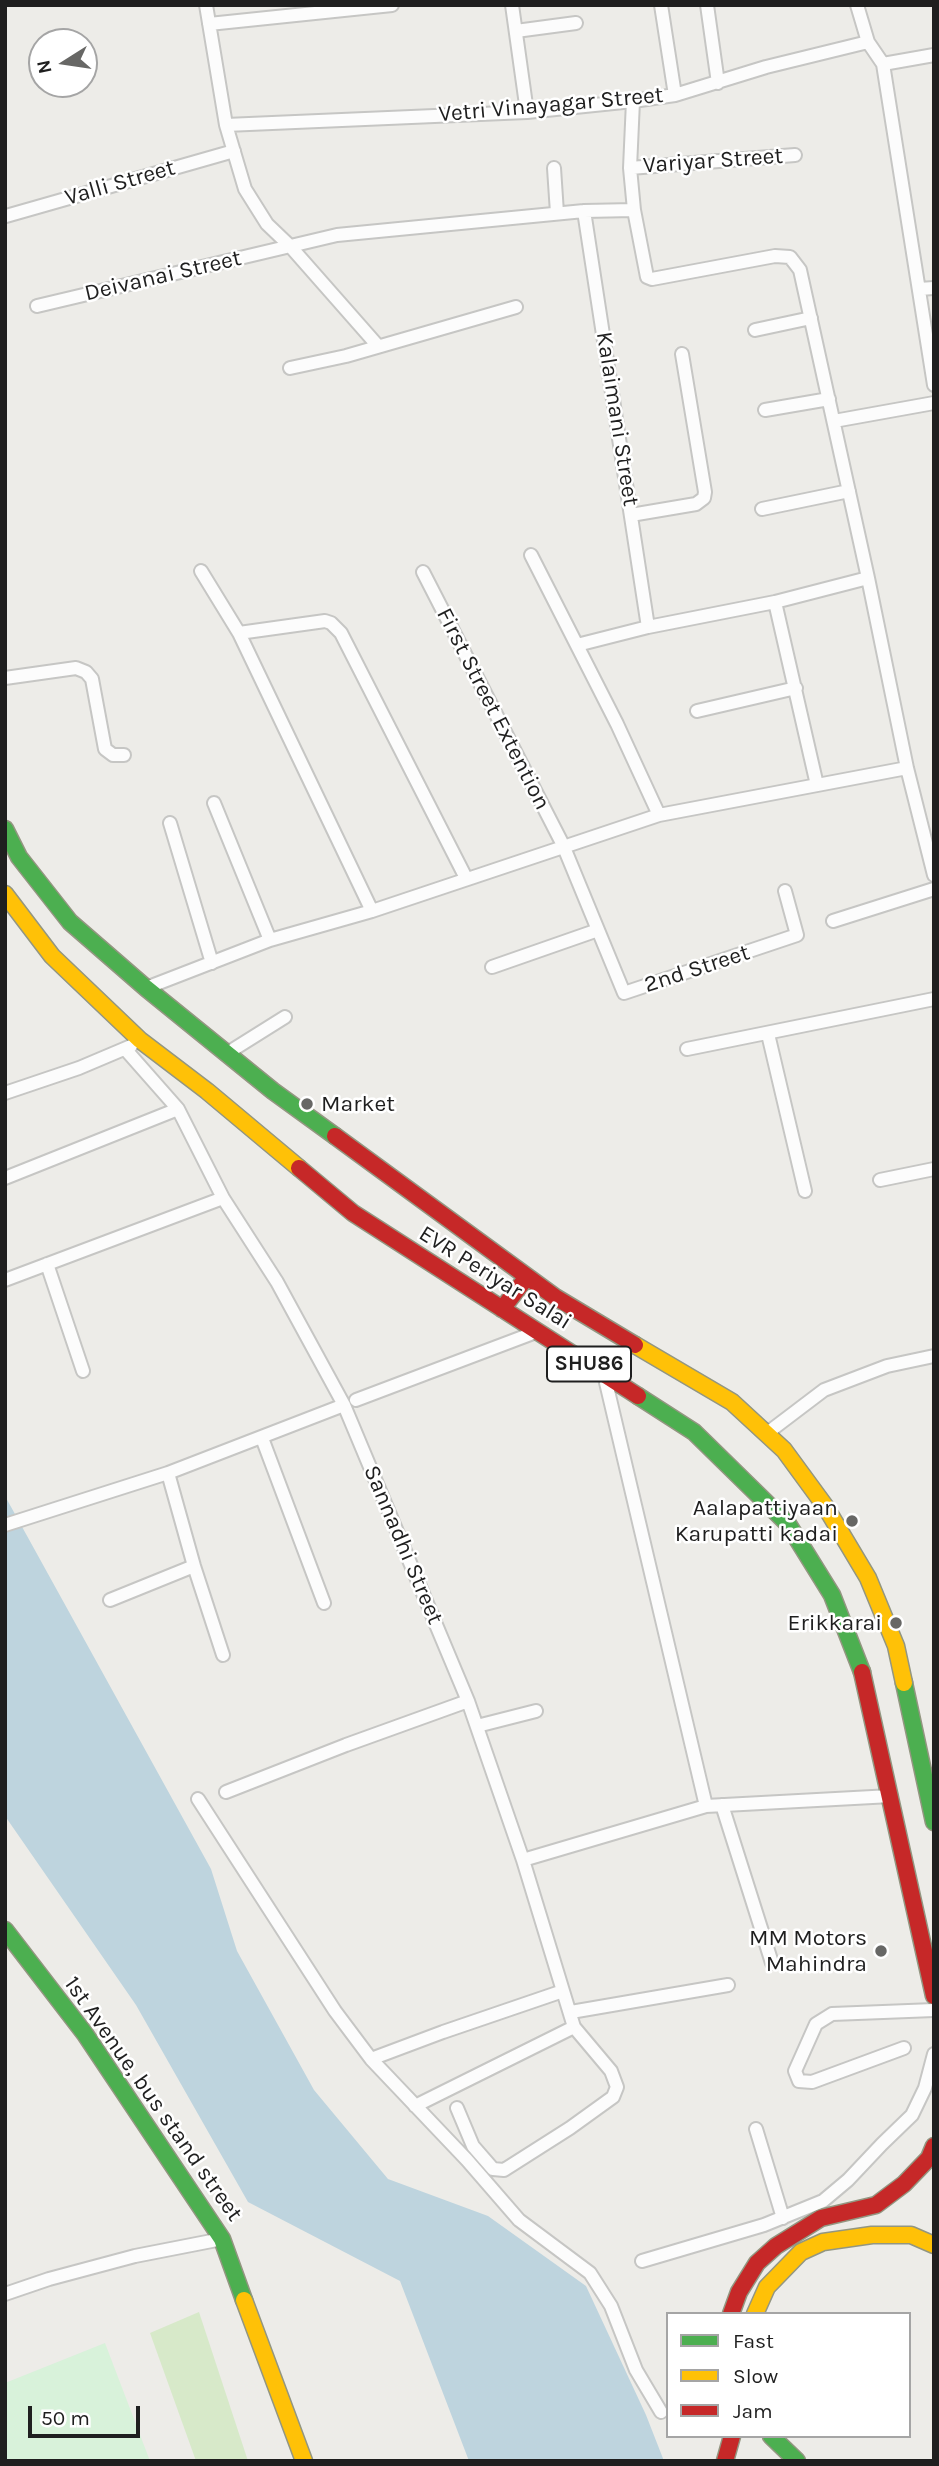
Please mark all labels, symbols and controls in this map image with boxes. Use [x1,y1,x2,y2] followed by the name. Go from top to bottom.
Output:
[28,28,98,98] north arrow
[32,58,57,76] text: N
[437,81,665,129] street label: Vetri Vinayagar Street
[642,142,784,180] street label: Variyar Street
[62,154,178,212] street label: Valli Street
[82,245,244,307] street label: Deivanai Street
[590,330,644,508] street label: Kalaimani Street
[430,603,556,815] street label: First Street Extention
[641,939,753,999] street label: 2nd Street
[321,1090,395,1118] place label: Market
[299,1096,315,1112] marker: Market
[414,1220,576,1336] street label: EVR Periyar Salai
[547,1346,631,1382] road number: SHU86
[357,1461,449,1629] street label: Sannadhi Street
[675,1494,838,1548] place label: Aalapattiyaan Karupatti kadai
[844,1513,860,1529] marker: Aalapattiyaan Karupatti kadai
[787,1609,882,1637] place label: Erikkarai
[888,1615,904,1631] marker: Erikkarai
[749,1924,867,1978] place label: MM Motors Mahindra
[873,1943,889,1959] marker: MM Motors Mahindra
[58,1971,248,2227] street label: 1st Avenue, bus stand street
[666,2312,911,2438] legend
[733,2329,774,2353] text: Fast
[733,2364,778,2388] text: Slow
[32,2392,144,2436] scale bar
[733,2399,773,2423] text: Jam
[41,2406,90,2430] text: 50 m

